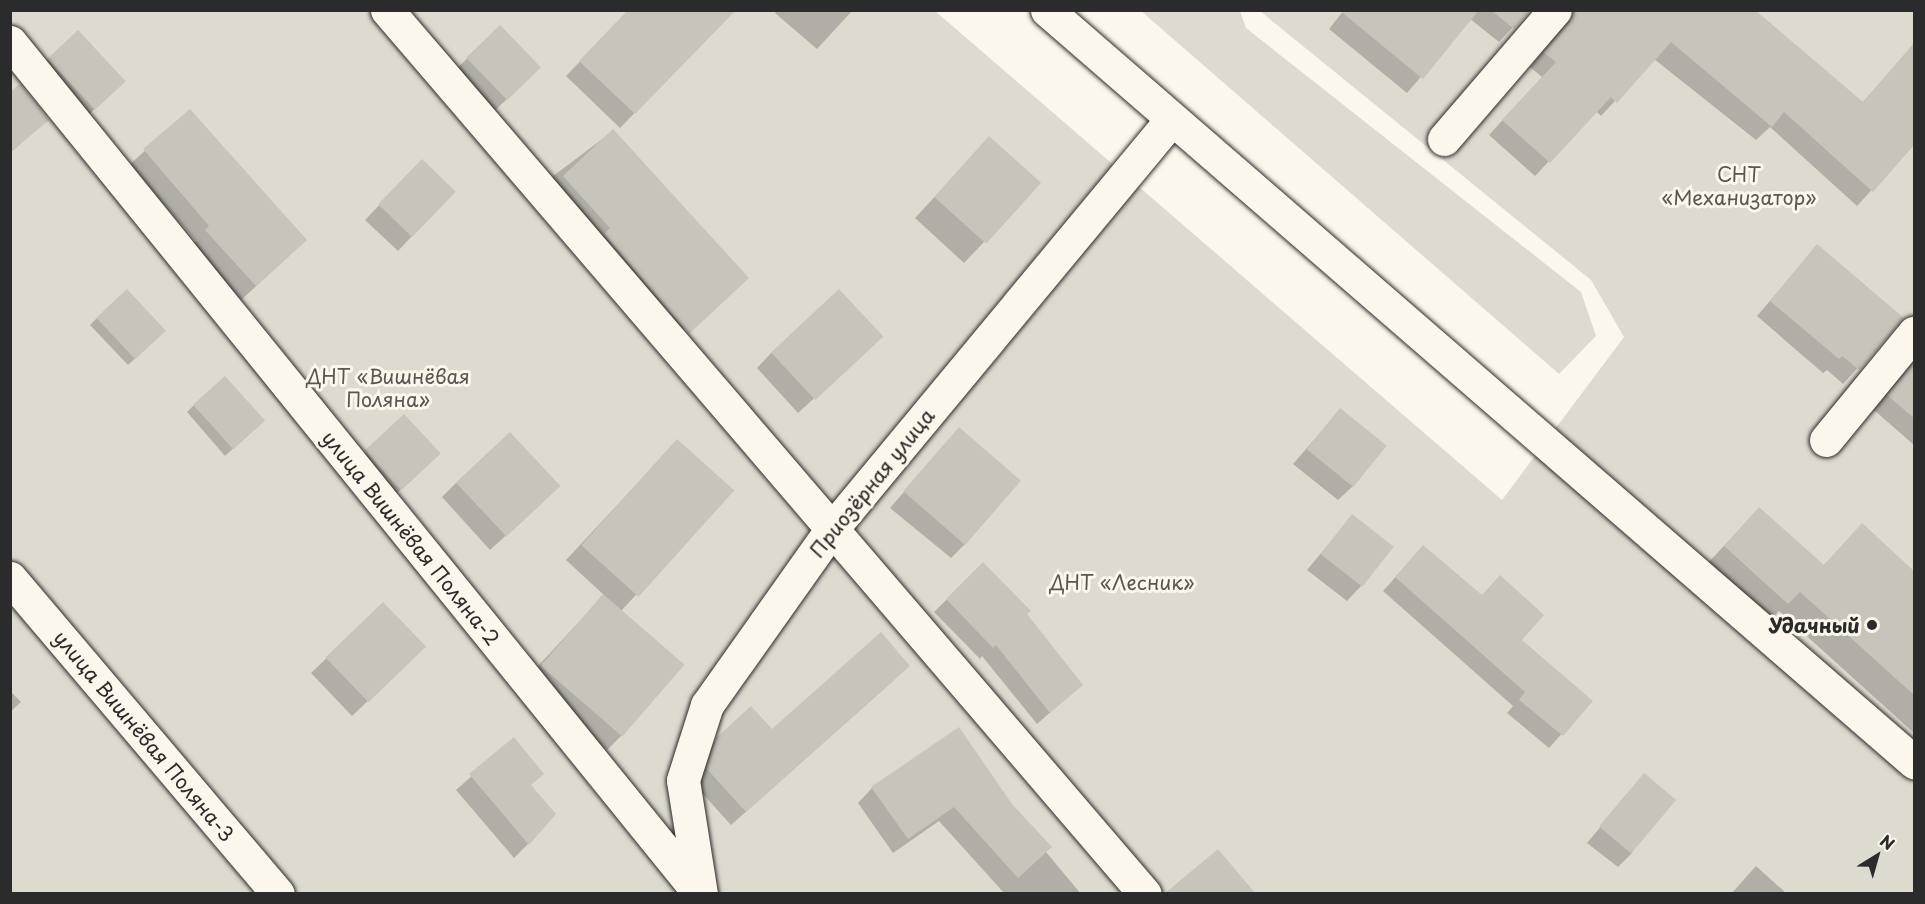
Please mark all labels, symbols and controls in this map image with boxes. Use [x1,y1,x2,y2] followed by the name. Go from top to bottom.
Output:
[1661,162,1817,209] park label: СНТ «Механизатор»
[306,364,470,411] park label: ДНТ «Вишнёвая Поляна»
[804,403,940,563] street label: Приозёрная улица
[317,426,505,650] street label: улица Вишнёвая Поляна-2
[1049,570,1195,594] park label: ДНТ «Лесник»
[1768,613,1860,637] place label: Удачный
[1865,618,1879,632] marker: Удачный
[49,626,239,846] street label: улица Вишнёвая Поляна-3
[1847,826,1907,886] north arrow
[1876,828,1900,855] text: N

